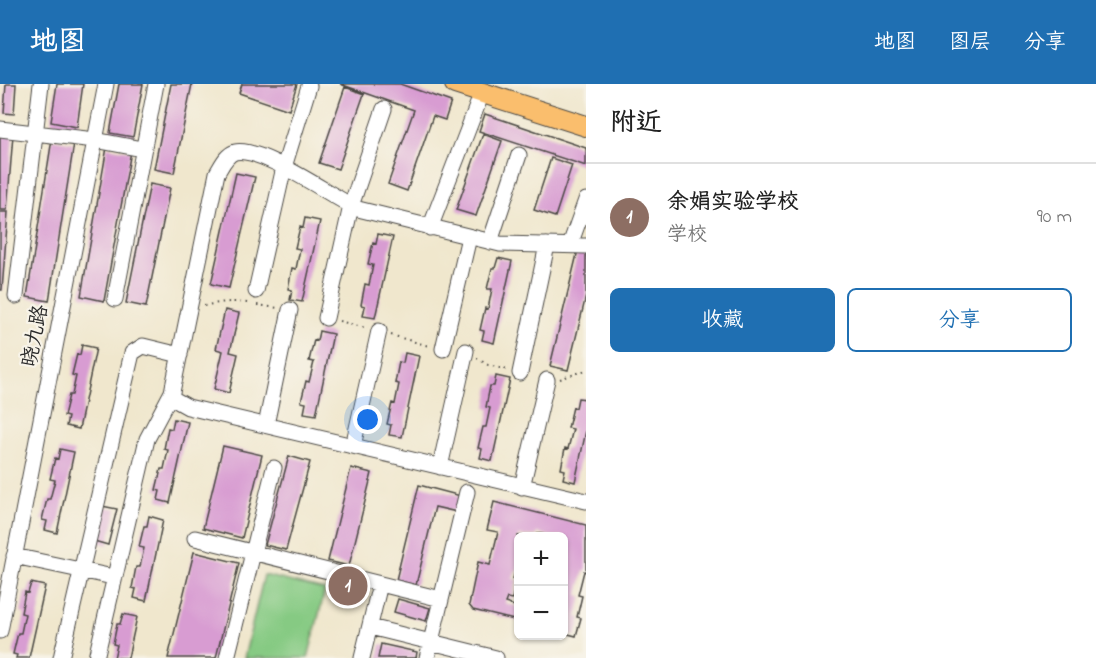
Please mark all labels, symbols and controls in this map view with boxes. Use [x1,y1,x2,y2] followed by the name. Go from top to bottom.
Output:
[30,23,86,64] text: 地图
[874,28,916,58] text: 地图
[949,28,991,58] text: 图层
[1024,28,1066,58] text: 分享
[610,105,662,143] text: 附近
[667,187,799,219] text: 余娟实验学校
[626,203,633,232] text: 1
[1037,203,1072,232] text: 90 m
[667,221,707,250] text: 学校
[610,288,835,352] button: 收藏
[847,288,1072,352] button: 分享
[15,302,57,370] street label: 晓九路
[353,405,382,434] your location
[514,532,568,640] map controls
[514,532,568,586] button: +
[328,564,368,608] pin: 1
[514,586,568,640] button: −

